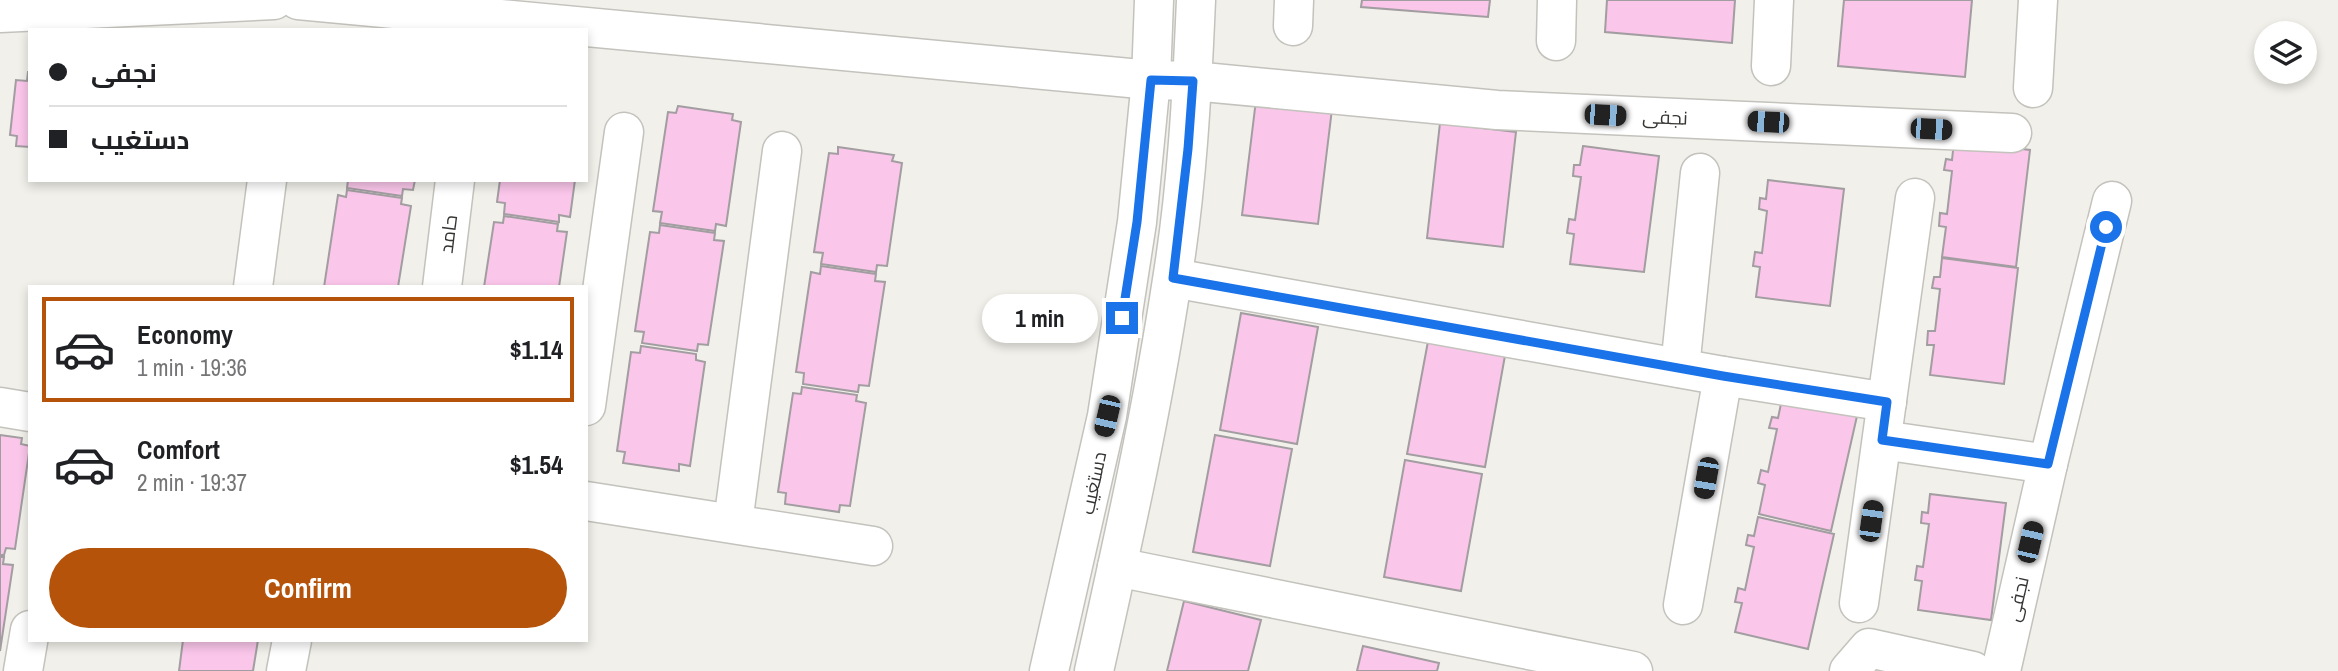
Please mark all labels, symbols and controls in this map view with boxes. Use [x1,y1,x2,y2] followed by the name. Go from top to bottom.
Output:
[2254,21,2317,84] map controls
[2254,21,2317,84] button: layers
[91,55,157,90] text: نجفی
[1584,103,1627,127] car
[1642,103,1688,131] street label: نجفی
[1747,110,1790,134] car
[1910,117,1953,141] car
[91,122,190,157] text: دستغیب
[2090,211,2122,243] route start
[433,213,463,255] street label: حامد
[982,294,1098,342] callout: 1 min
[1106,302,1138,334] route end
[1015,303,1065,334] text: 1 min
[137,317,233,352] text: Economy
[53,318,116,381] icon: car
[510,332,563,367] text: $1.14
[137,352,247,383] text: 1 min · 19:36
[1093,393,1122,439] car
[137,432,220,467] text: Comfort
[53,433,116,496] icon: car
[510,447,563,482] text: $1.54
[1074,449,1112,517] street label: دستغیب
[1693,455,1720,501] car
[137,467,247,498] text: 2 min · 19:37
[1858,499,1885,543] car
[2016,519,2045,565] car
[49,548,567,628] button: Confirm
[1999,574,2035,624] street label: نجفی

